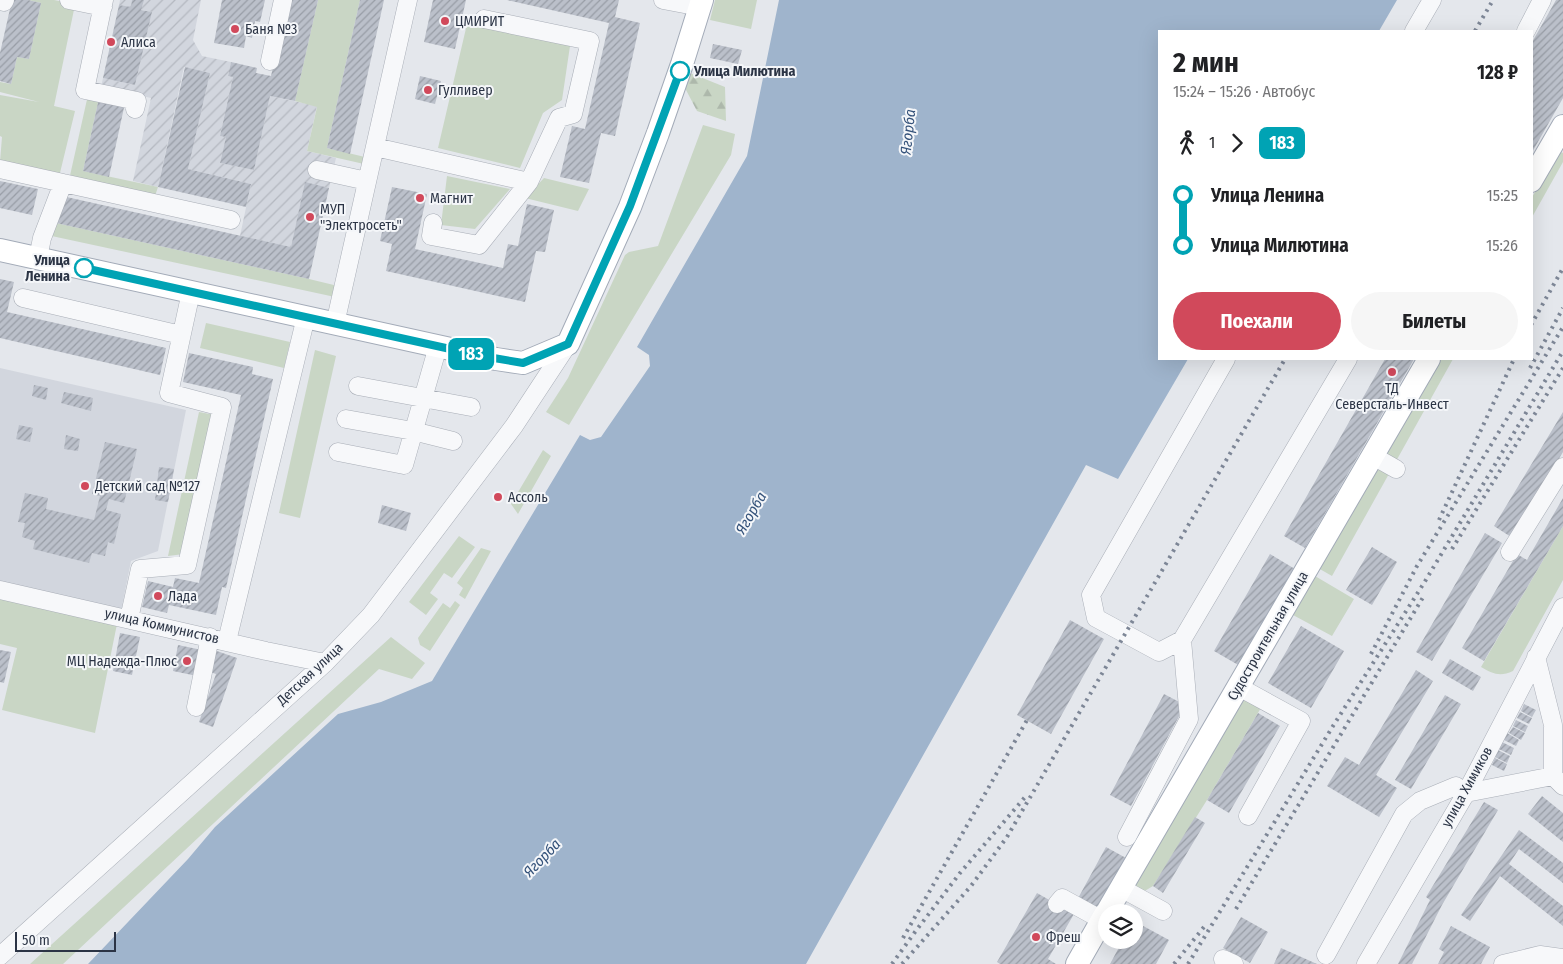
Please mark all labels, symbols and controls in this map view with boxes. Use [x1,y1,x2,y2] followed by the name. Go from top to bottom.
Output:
[455,13,505,30] place label: ЦМИРИТ
[439,15,451,27] marker: ЦМИРИТ
[245,21,297,38] place label: Баня №3
[229,23,241,35] marker: Баня №3
[121,34,156,51] place label: Алиса
[105,36,117,48] marker: Алиса
[1173,46,1239,79] text: 2 мин
[670,61,690,81] marker: Улица Милютина
[1477,61,1518,84] text: 128 ₽
[693,63,795,80] place label: Улица Милютина
[438,82,493,99] place label: Гулливер
[1173,82,1315,101] text: 15:24 – 15:26 · Автобус
[422,84,434,96] marker: Гулливер
[897,108,919,157] water label: Ягорба
[1173,129,1201,157] icon: walk
[1223,129,1251,157] icon: forward
[1269,132,1295,154] text: 183
[1209,133,1215,152] text: 1
[1211,184,1324,207] text: Улица Ленина
[1487,186,1518,205] text: 15:25
[430,190,473,207] place label: Магнит
[414,192,426,204] marker: Магнит
[320,201,402,234] place label: МУП "Электросеть"
[304,211,316,223] marker: МУП "Электросеть"
[1211,234,1349,257] text: Улица Милютина
[1486,236,1518,255] text: 15:26
[25,252,70,285] place label: Улица Ленина
[74,258,94,278] marker: Улица Ленина
[1173,292,1341,350] button: Поехали
[1351,292,1518,350] button: Билеты
[442,338,500,370] line badge: 183
[458,343,484,365] text: 183
[1386,366,1398,378] marker: ТД Северсталь-Инвест
[1335,380,1449,413] place label: ТД Северсталь-Инвест
[94,478,200,495] place label: Детский сад №127
[79,480,91,492] marker: Детский сад №127
[731,488,770,538] water label: Ягорба
[508,489,548,506] place label: Ассоль
[492,491,504,503] marker: Ассоль
[1224,568,1312,704] street label: Судостроительная улица
[168,588,197,605] place label: Лада
[152,590,164,602] marker: Лада
[103,605,221,647] street label: улица Коммунистов
[273,639,347,710] street label: Детская улица
[67,653,177,670] place label: МЦ Надежда-Плюс
[181,655,193,667] marker: МЦ Надежда-Плюс
[1438,744,1496,830] street label: улица Химиков
[519,835,565,881] water label: Ягорба
[1098,904,1143,949] map controls
[1098,904,1143,949] button: layers
[15,929,116,952] scale bar
[1046,929,1081,946] place label: Фреш
[1030,931,1042,943] marker: Фреш
[22,932,50,949] text: 50 m

